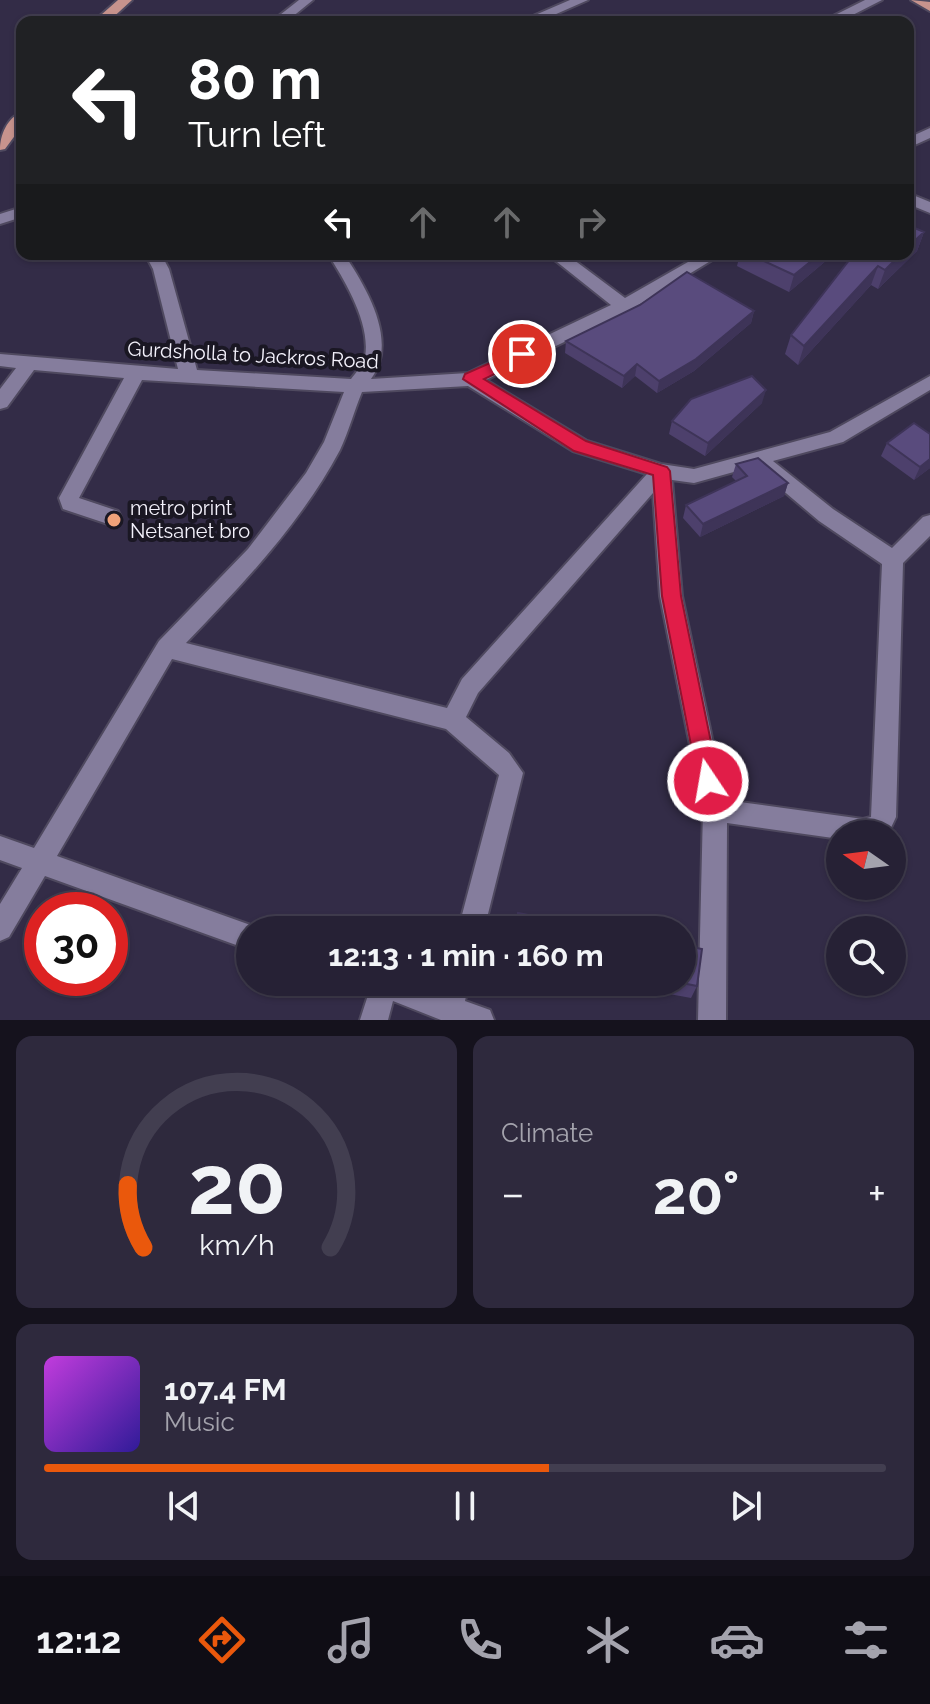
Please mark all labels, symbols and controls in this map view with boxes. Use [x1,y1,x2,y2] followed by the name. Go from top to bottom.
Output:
[188,46,322,112] text: 80 m
[56,48,160,152] icon: left
[188,113,326,155] text: Turn left
[317,200,361,244] icon: left
[401,200,445,244] icon: ahead
[485,200,529,244] icon: ahead
[569,200,613,244] icon: right
[488,320,556,388] pin
[500,332,544,376] icon: arrive
[127,336,379,374] street label: Gurdsholla to Jackros Road
[130,496,250,543] place label: metro print Netsanet bro
[105,511,123,529] marker: metro print Netsanet bro
[666,739,750,823] position arrow
[826,820,906,900] north arrow
[826,820,906,996] map controls
[24,892,128,996] speed limit sign: 30
[826,916,906,996] button: search
[328,938,604,973] text: 12:13 · 1 min · 160 m
[501,1118,593,1148] text: Climate
[188,1136,285,1233] text: 20
[653,1158,740,1228] text: 20°
[501,1168,525,1219] text: −
[868,1168,886,1219] text: +
[199,1228,274,1262] text: km/h
[164,1372,287,1407] text: 107.4 FM
[164,1407,235,1437] text: Music
[162,1484,206,1528] icon: previous
[443,1484,487,1528] icon: pause
[724,1484,768,1528] icon: next
[194,1612,250,1668] icon: directions
[323,1612,379,1668] icon: music
[452,1612,508,1668] icon: phone
[580,1612,636,1668] icon: climate
[709,1612,765,1668] icon: car
[838,1612,894,1668] icon: filters
[36,1619,121,1661] text: 12:12

